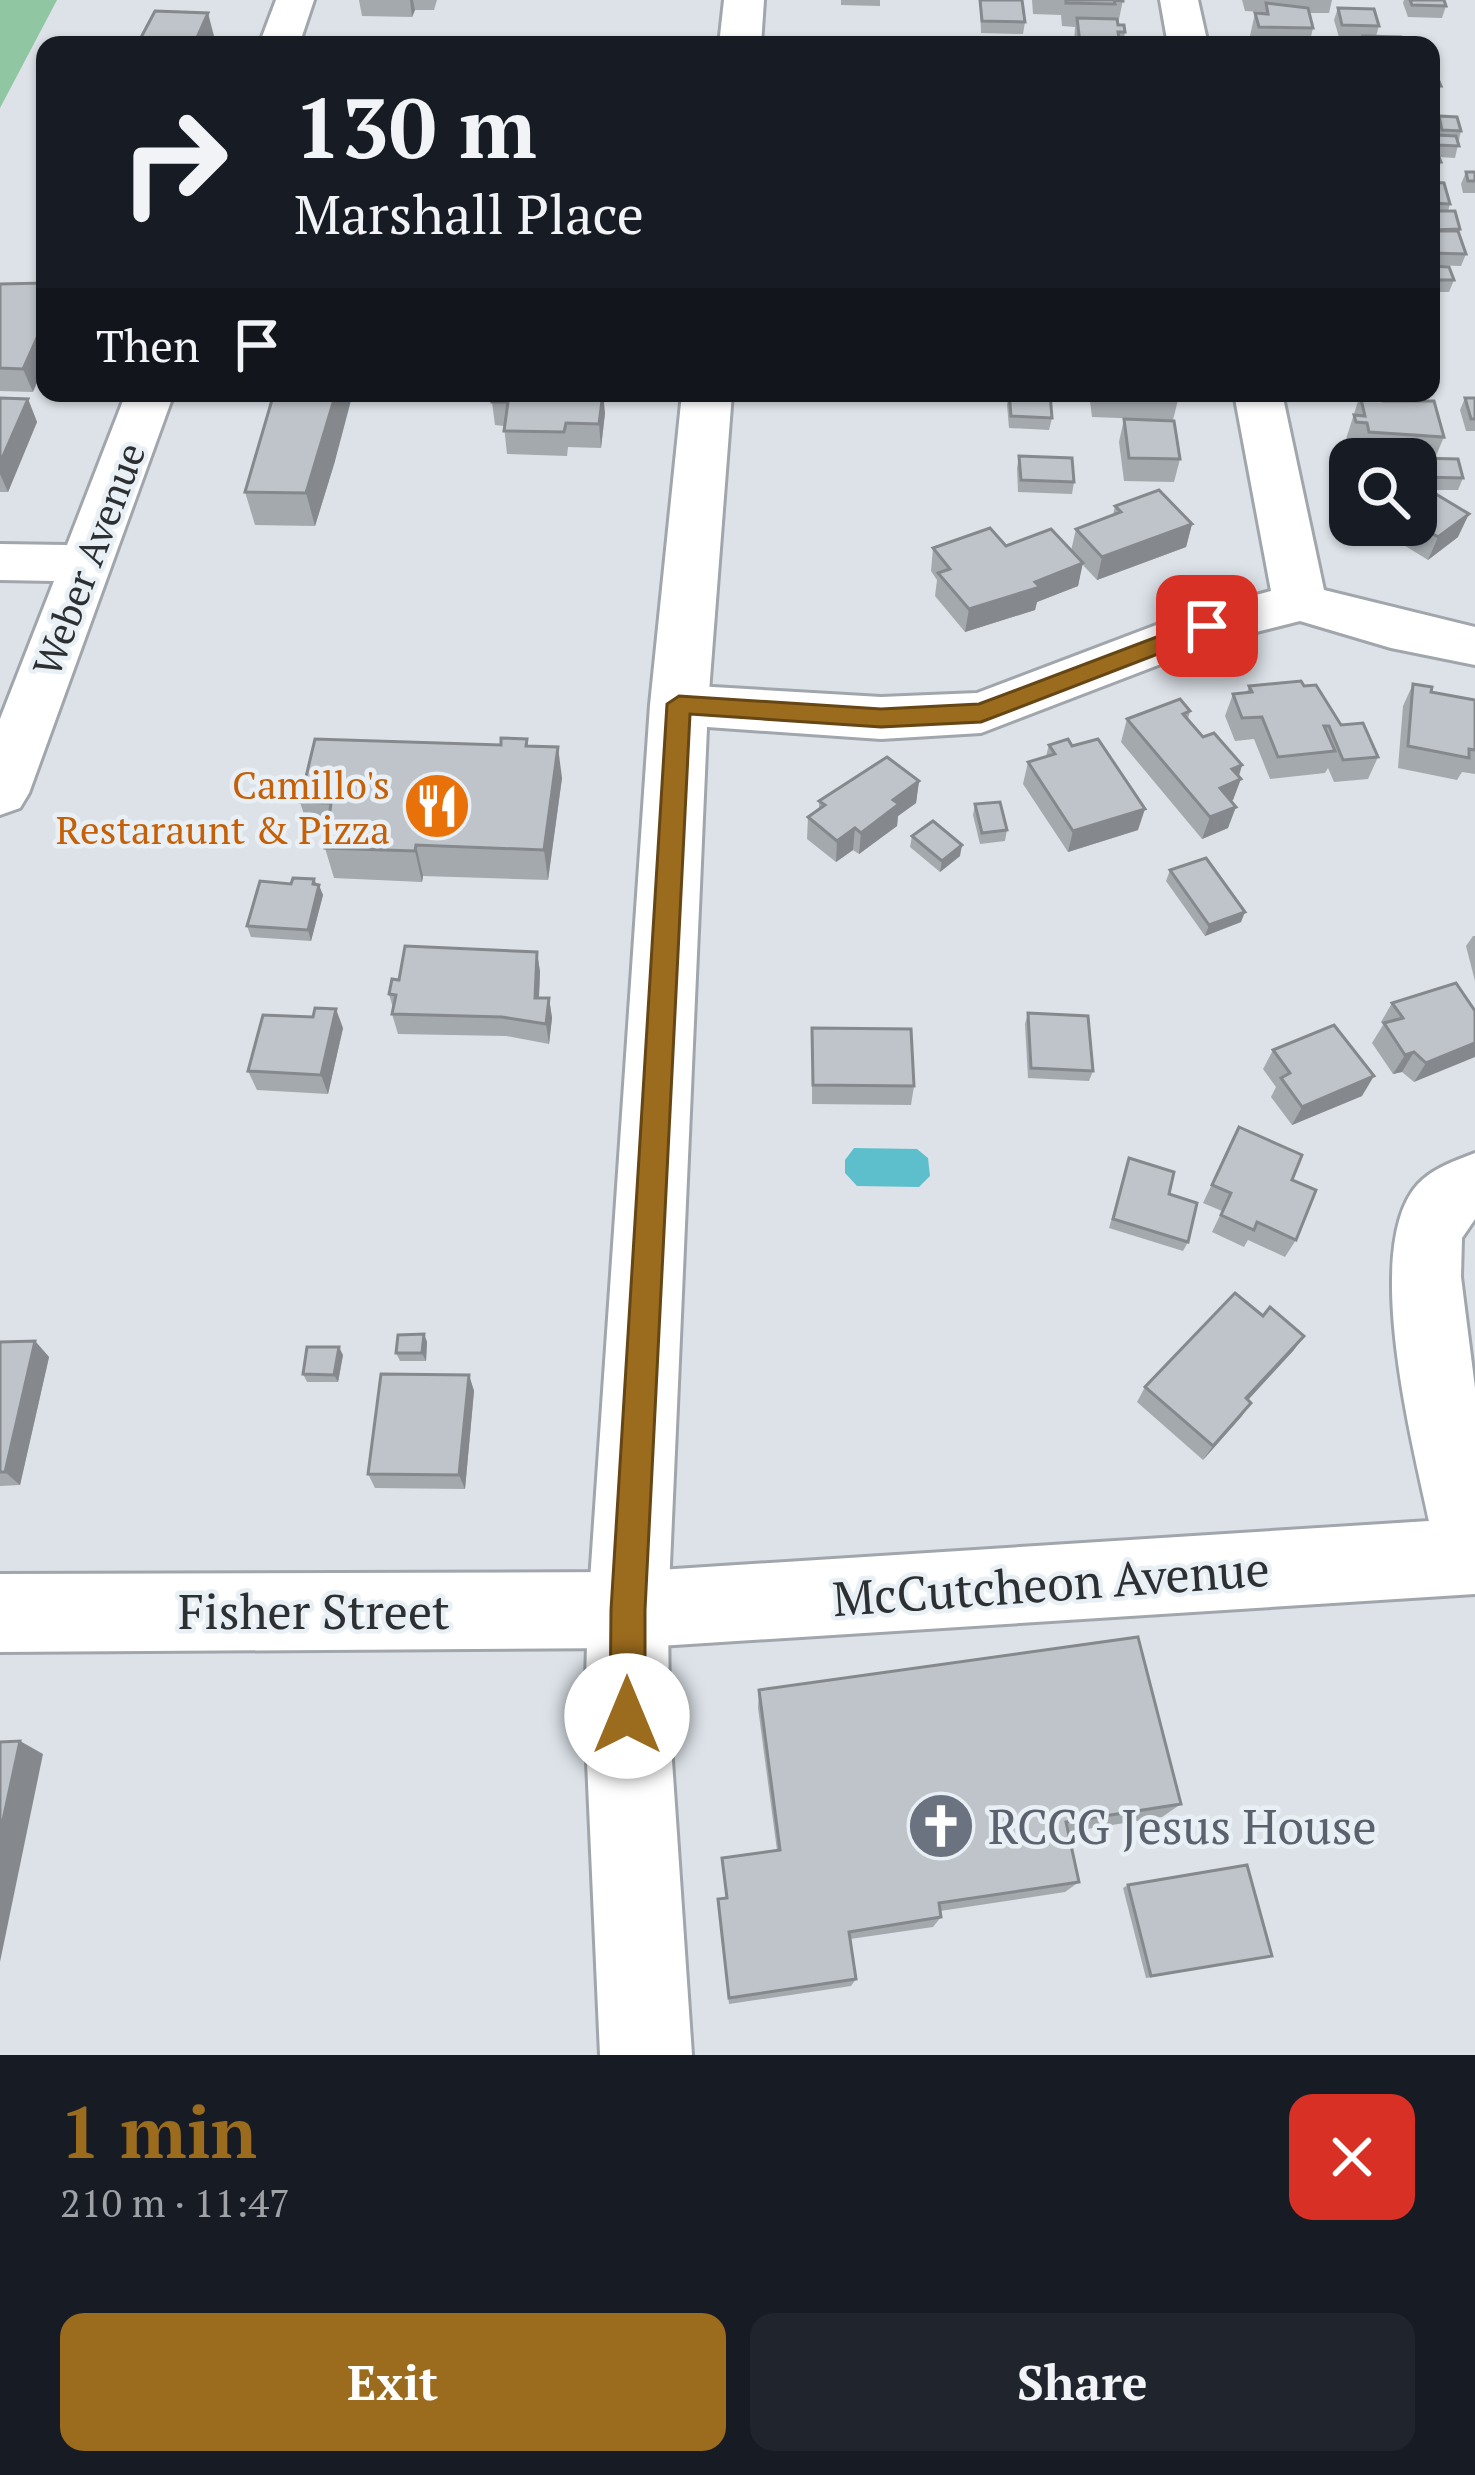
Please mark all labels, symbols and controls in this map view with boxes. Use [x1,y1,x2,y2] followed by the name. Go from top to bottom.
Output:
[294,71,537,182] text: 130 m
[96,84,252,240] icon: right
[294,178,644,249] text: Marshall Place
[224,312,290,378] icon: arrive
[96,315,200,375] text: Then
[20,435,156,683] street label: Weber Avenue
[1329,438,1437,546] map controls
[1329,438,1437,546] button: search
[1156,575,1258,677] pin
[1174,593,1240,659] icon: arrive
[56,758,390,855] place label: Camillo's Restaraunt & Pizza
[402,771,472,841] restaurant icon: Camillo's Restaraunt & Pizza
[830,1536,1272,1630] street label: McCutcheon Avenue
[178,1579,450,1643] street label: Fisher Street
[564,1653,690,1779] position arrow
[906,1791,976,1861] church icon: RCCG Jesus House
[988,1794,1377,1858] place label: RCCG Jesus House
[60,2083,257,2179] text: 1 min
[1289,2094,1415,2220] button: close
[60,2176,290,2228] text: 210 m · 11:47
[60,2313,726,2451] button: Exit
[750,2313,1415,2451] button: Share

